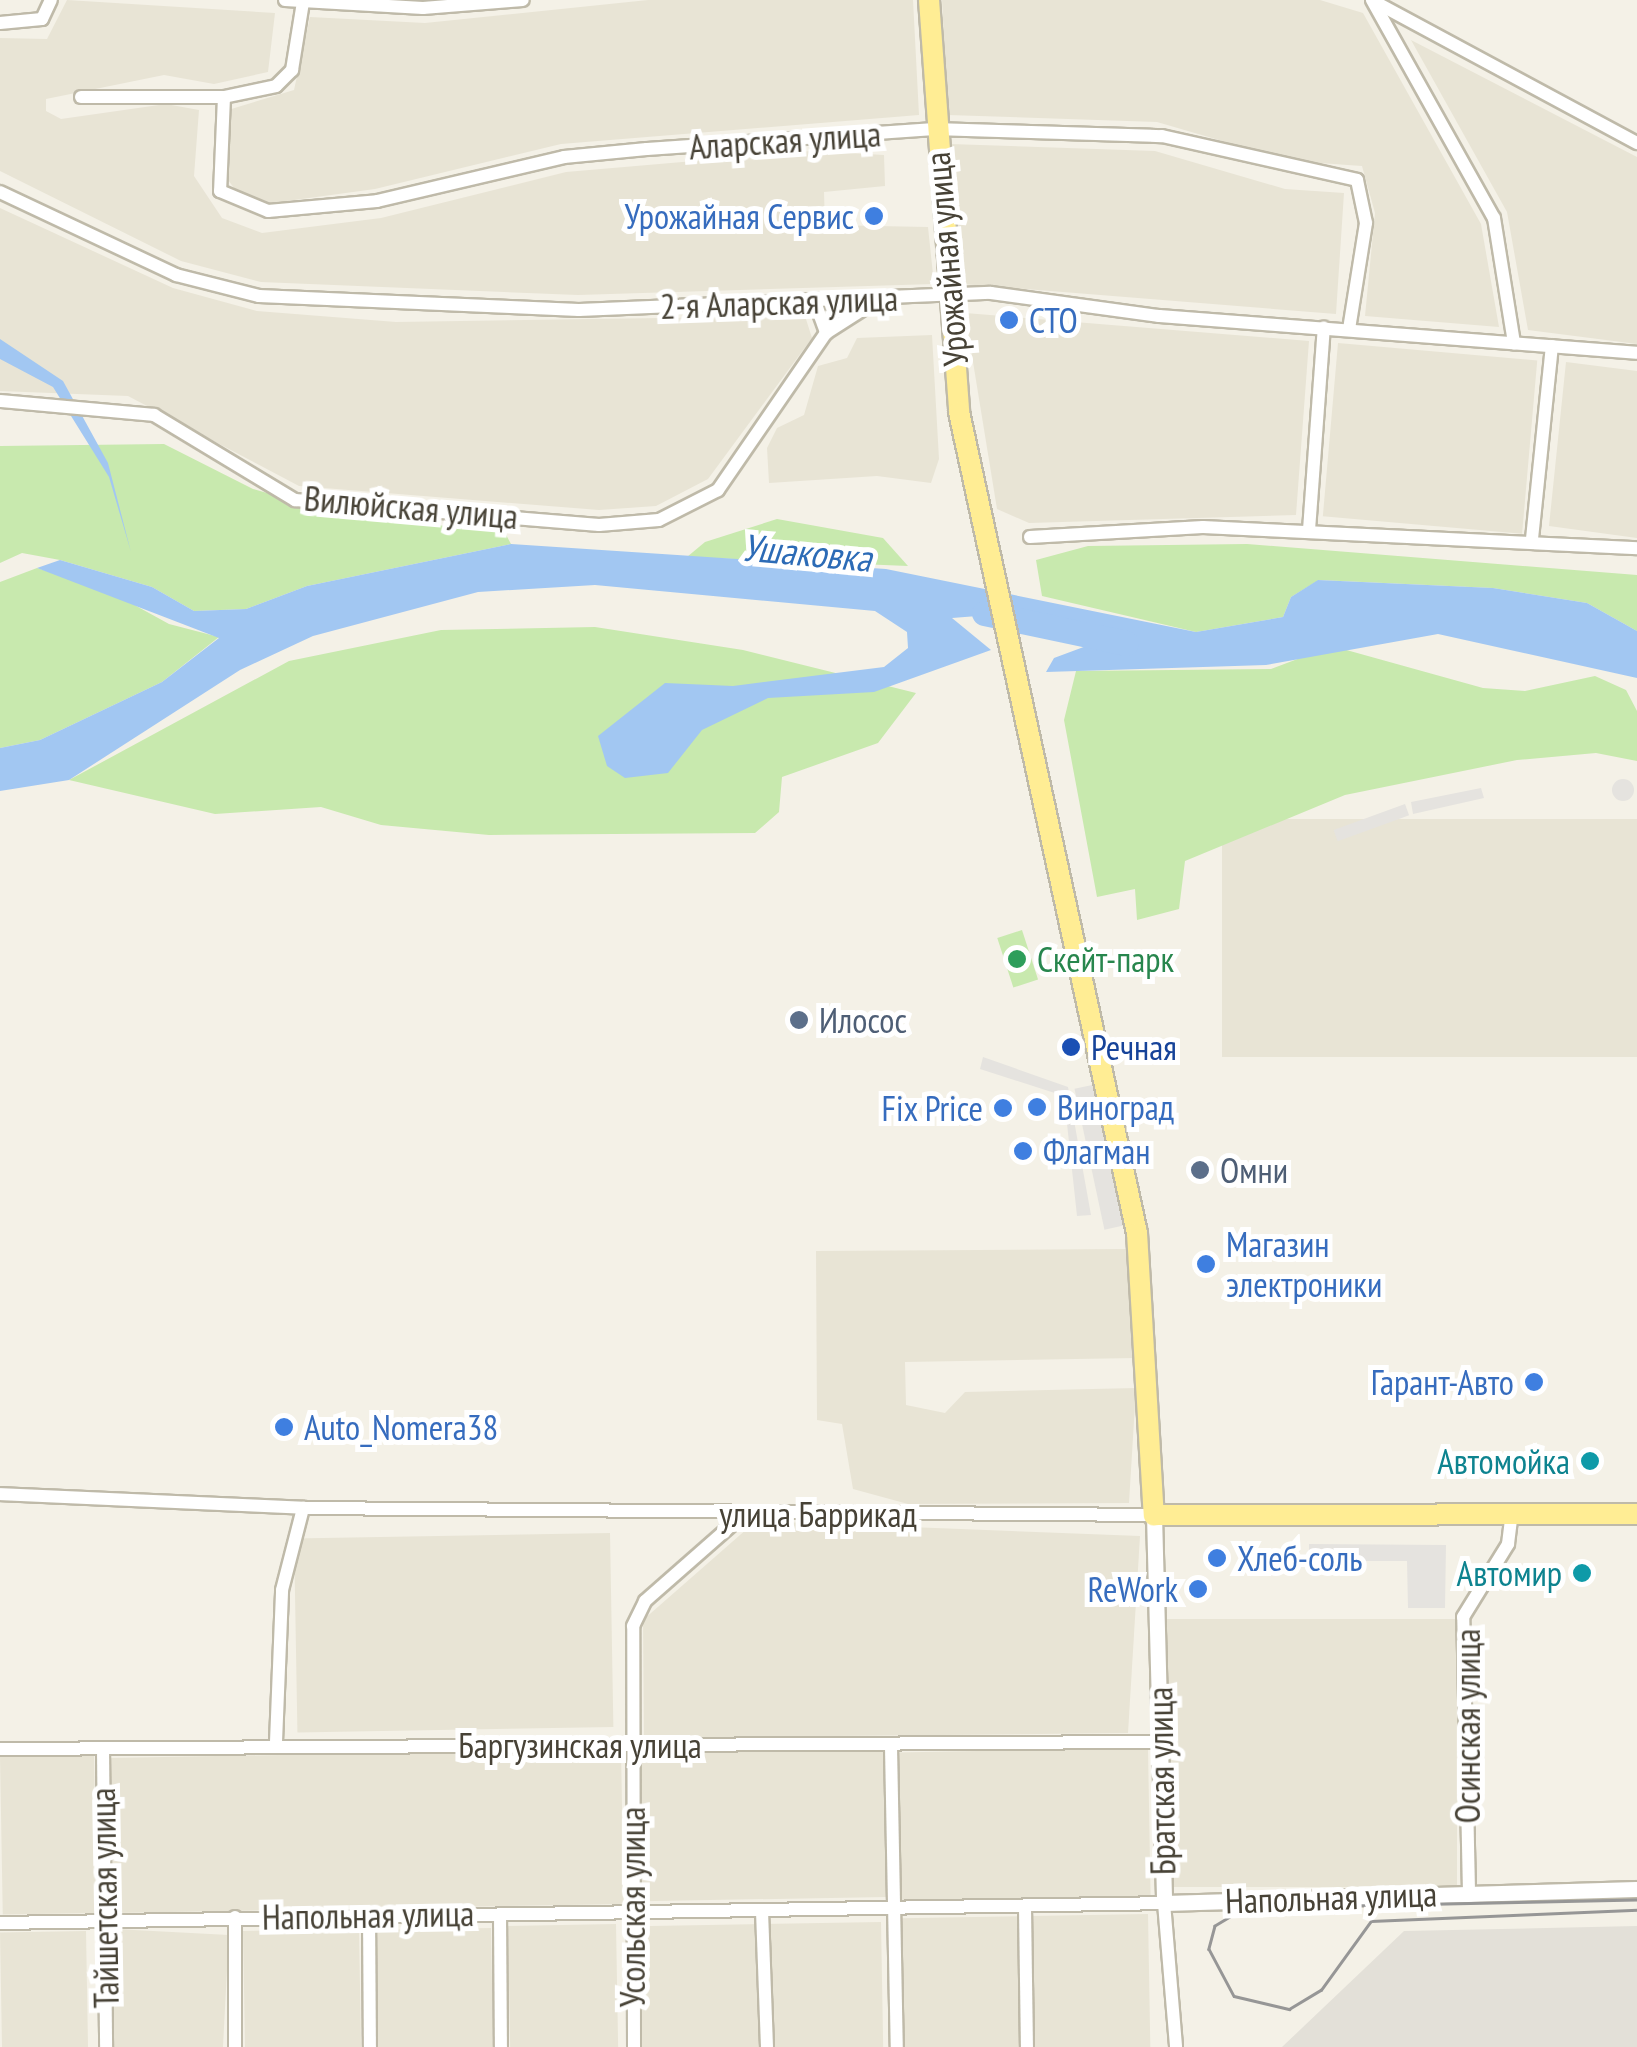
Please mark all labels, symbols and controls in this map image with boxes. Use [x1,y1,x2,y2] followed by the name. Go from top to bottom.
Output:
[688,112,882,168] street label: Аларская улица
[916,150,976,368] street label: Урожайная улица
[625,195,854,237] place label: Урожайная Сервис
[863,205,885,227] marker: Урожайная Сервис
[659,277,899,327] street label: 2-я Аларская улица
[1029,299,1078,341] place label: СТО
[998,309,1020,331] marker: СТО
[302,477,520,537] street label: Вилюйская улица
[741,524,873,580] water label: Ушаковка
[1037,938,1174,980] place label: Скейт-парк
[1006,948,1028,970] marker: Скейт-парк
[819,999,907,1041] place label: Илосос
[788,1009,810,1031] marker: Илосос
[1091,1026,1177,1068] place label: Речная
[1060,1036,1082,1058] marker: Речная
[1057,1086,1174,1128] place label: Виноград
[881,1087,983,1129] place label: Fix Price
[1026,1096,1048,1118] marker: Виноград
[992,1097,1014,1119] marker: Fix Price
[1043,1130,1150,1172] place label: Флагман
[1012,1140,1034,1162] marker: Флагман
[1220,1149,1288,1191] place label: Омни
[1189,1159,1211,1181] marker: Омни
[1226,1223,1382,1305] place label: Магазин электроники
[1195,1253,1217,1275] marker: Магазин электроники
[1371,1361,1514,1403] place label: Гарант-Авто
[1523,1371,1545,1393] marker: Гарант-Авто
[304,1406,498,1448] place label: Auto_Nomera38
[273,1416,295,1438] marker: Auto_Nomera38
[1437,1440,1570,1482] place label: Автомойка
[1579,1450,1601,1472] marker: Автомойка
[719,1493,917,1535] street label: улица Баррикад
[1237,1537,1362,1579] place label: Хлеб-соль
[1206,1547,1228,1569] marker: Хлеб-соль
[1457,1552,1562,1594] place label: Автомир
[1571,1562,1593,1584] marker: Автомир
[1088,1568,1178,1610] place label: ReWork
[1187,1578,1209,1600] marker: ReWork
[1446,1629,1488,1823] street label: Осинская улица
[1138,1686,1184,1876] street label: Братская улица
[458,1724,702,1766] street label: Баргузинская улица
[81,1787,127,2009] street label: Тайшетская улица
[611,1807,653,2007] street label: Усольская улица
[1224,1872,1438,1922] street label: Напольная улица
[261,1892,475,1938] street label: Напольная улица

